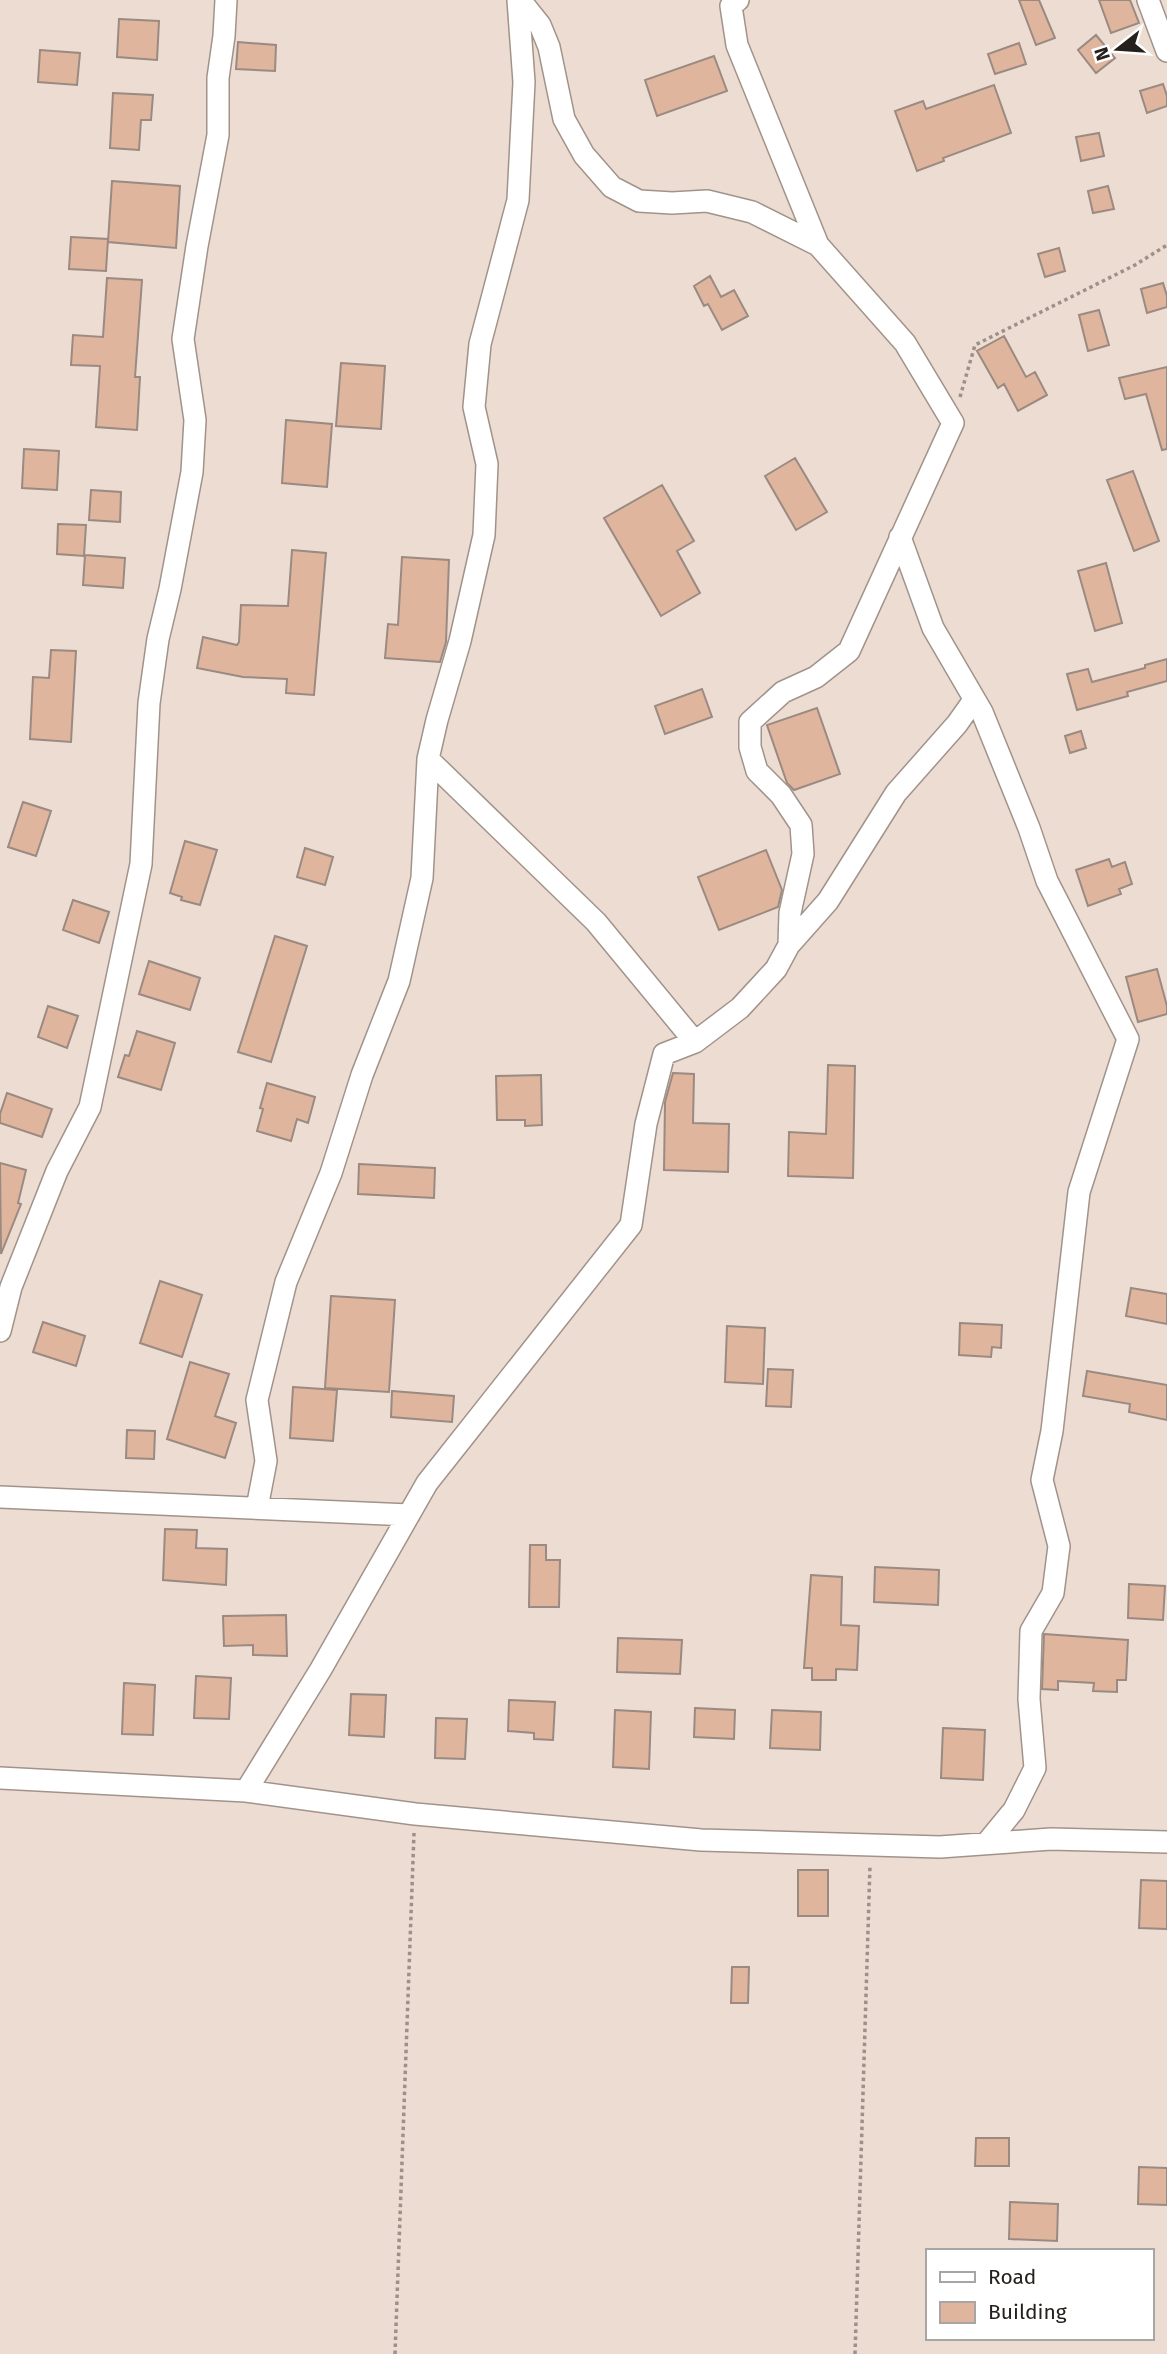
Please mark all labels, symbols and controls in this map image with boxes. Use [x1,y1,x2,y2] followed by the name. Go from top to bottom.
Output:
[1083,14,1153,84] north arrow
[1089,44,1115,63] text: N
[926,2249,1153,2340] legend
[988,2264,1036,2290] text: Road
[988,2299,1067,2325] text: Building

